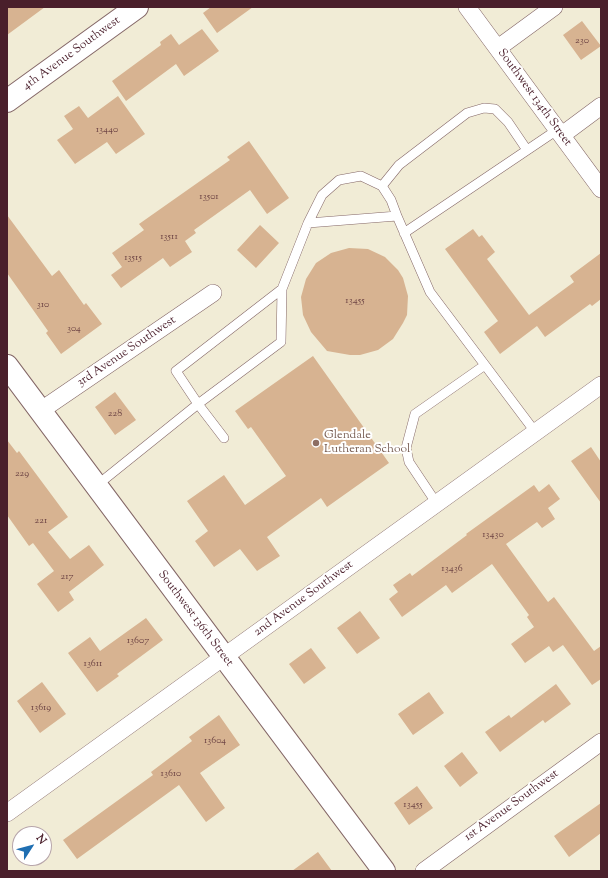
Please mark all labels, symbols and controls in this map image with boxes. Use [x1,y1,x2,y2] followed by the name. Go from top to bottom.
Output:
[20,14,124,94] street label: 4th Avenue Southwest
[575,35,589,47] house number: 230
[494,47,574,149] street label: Southwest 134th Street
[96,124,118,136] house number: 13440
[199,191,219,203] house number: 13501
[160,231,178,243] house number: 13511
[124,252,142,264] house number: 13515
[345,295,365,307] house number: 13455
[37,299,49,311] house number: 310
[75,314,179,390] street label: 3rd Avenue Southwest
[67,323,81,335] house number: 304
[108,408,122,420] house number: 228
[324,429,410,457] place label: Glendale Lutheran School
[311,438,321,448] marker: Glendale Lutheran School
[15,468,29,480] house number: 229
[35,515,47,527] house number: 221
[482,529,504,541] house number: 13430
[252,558,356,640] street label: 2nd Avenue Southwest
[441,563,463,575] house number: 13436
[154,568,236,670] street label: Southwest 136th Street
[60,571,74,583] house number: 217
[127,635,149,647] house number: 13607
[83,658,103,670] house number: 13611
[31,702,51,714] house number: 13619
[204,735,226,747] house number: 13604
[462,767,562,845] street label: 1st Avenue Southwest
[161,768,181,780] house number: 13610
[403,799,423,811] house number: 13455
[12,826,52,866] north arrow
[32,831,50,848] text: N

